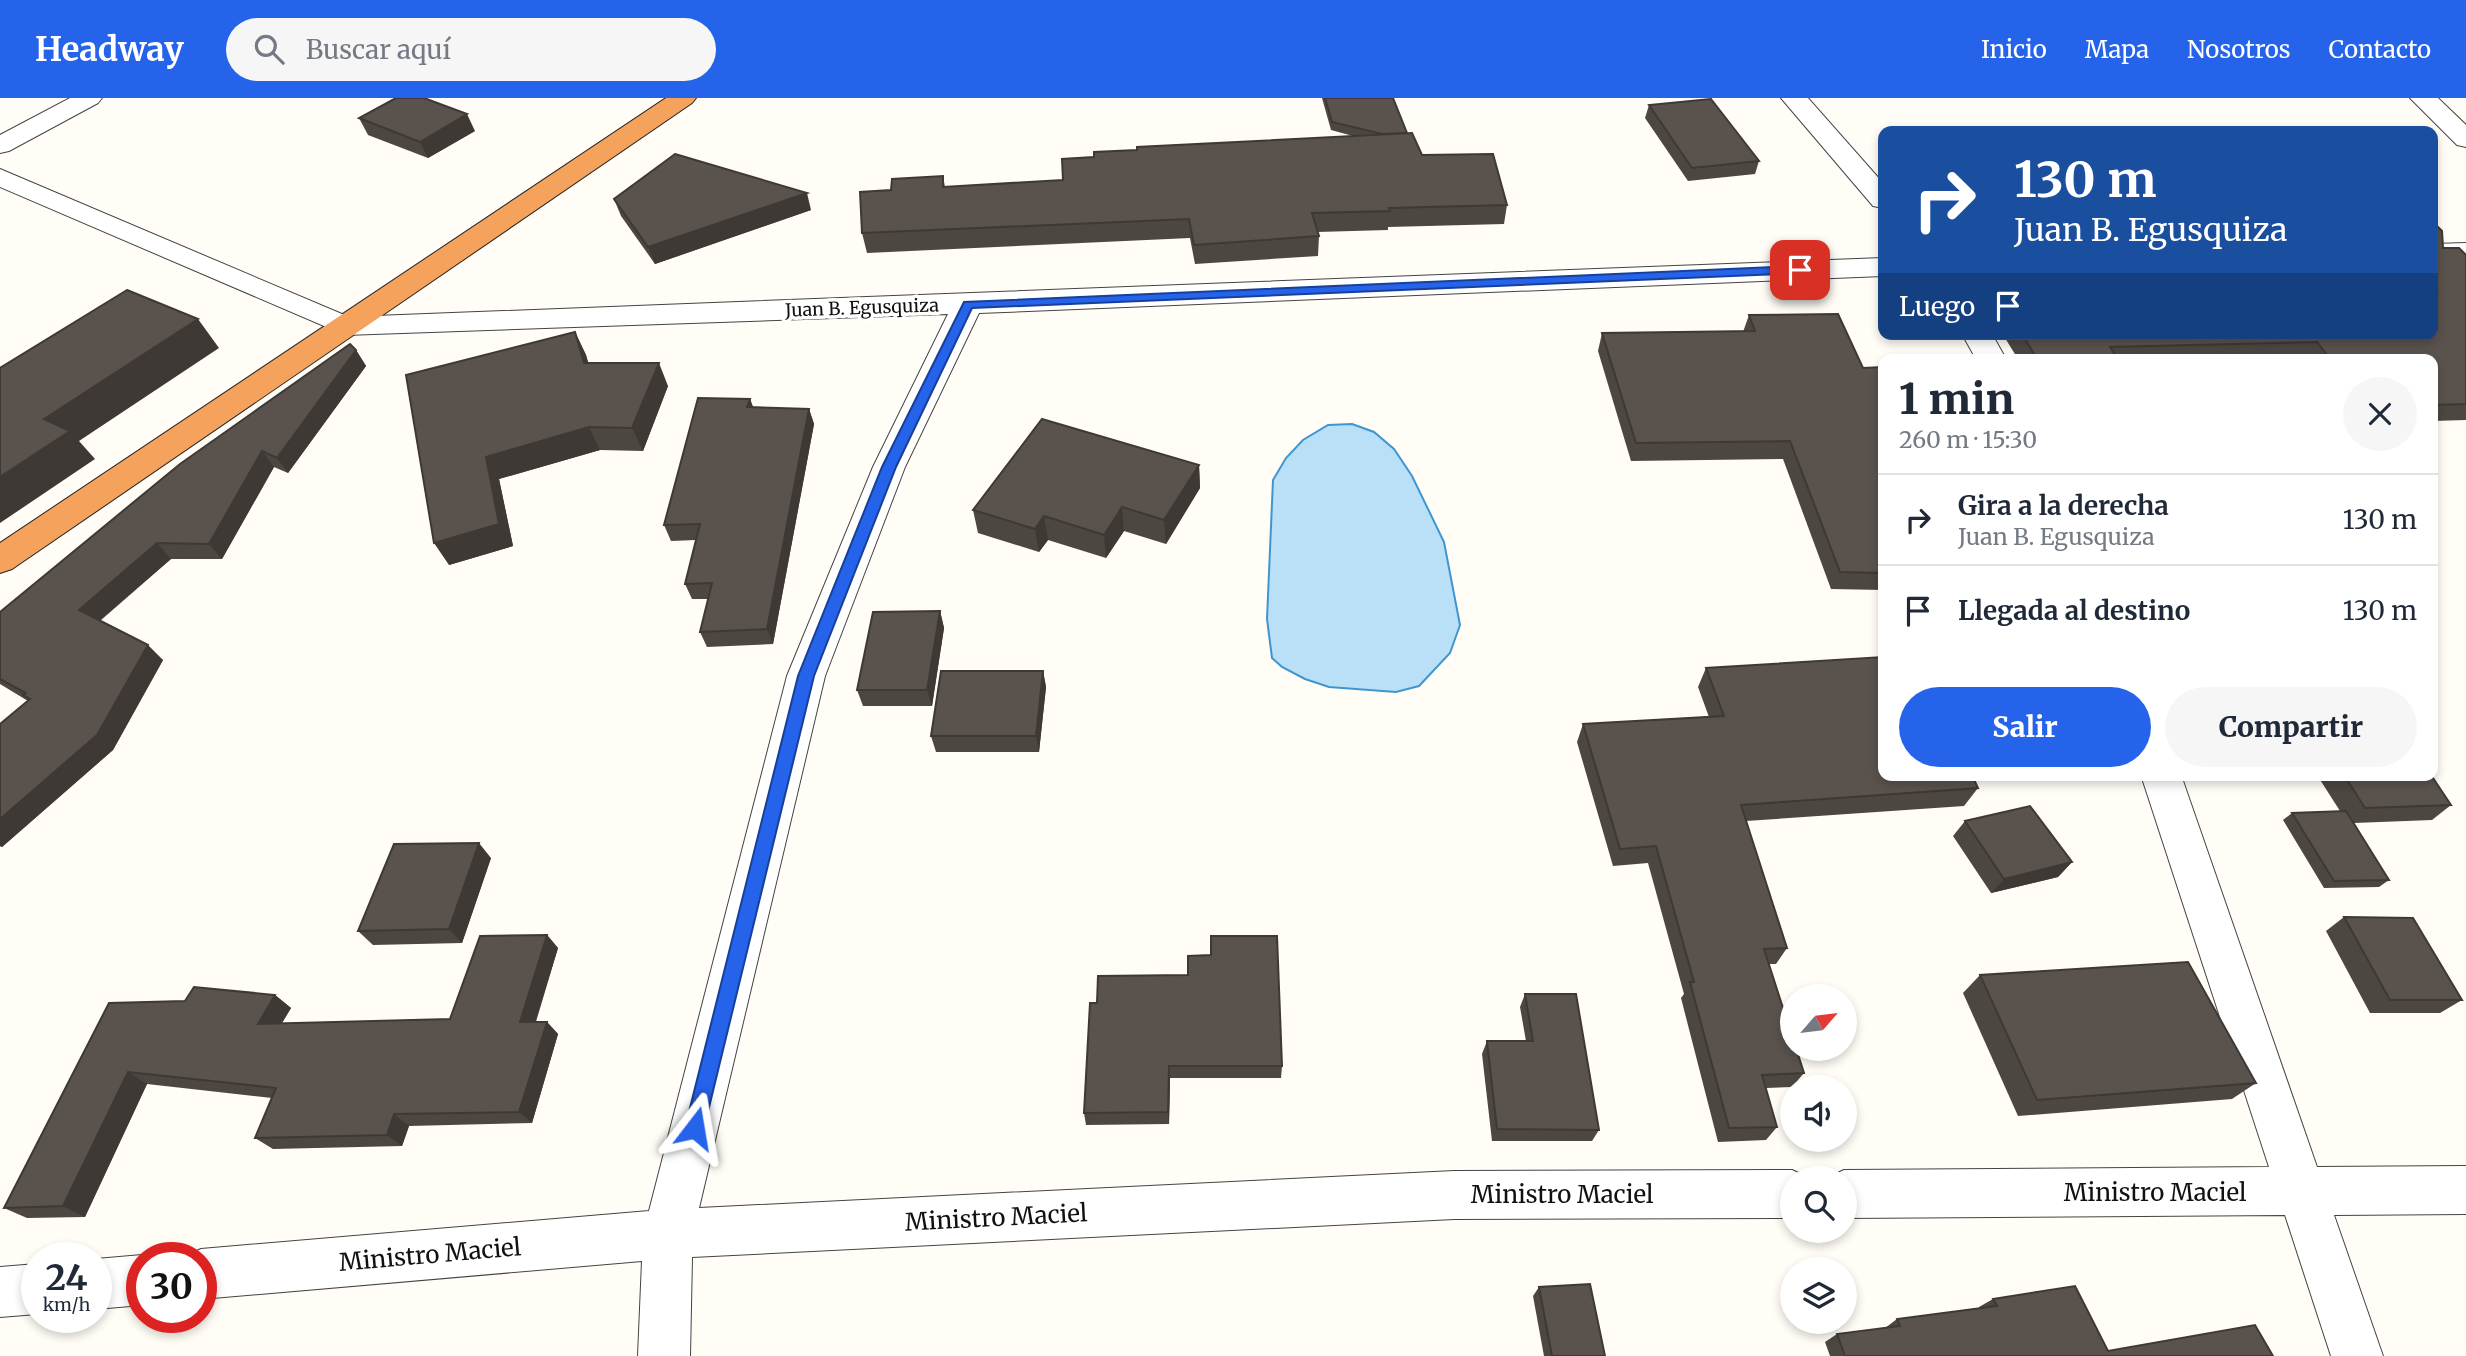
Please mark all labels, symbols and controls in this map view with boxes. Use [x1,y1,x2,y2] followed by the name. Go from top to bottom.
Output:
[226,18,716,81] search box
[35,29,184,70] text: Headway
[250,30,288,68] icon: search
[306,33,451,66] text: Buscar aquí
[1981,34,2047,65] text: Inicio
[2085,34,2149,65] text: Mapa
[2187,34,2291,65] text: Nosotros
[2329,34,2431,65] text: Contacto
[2014,149,2157,210] text: 130 m
[1899,154,1990,245] icon: right
[2014,210,2287,250] text: Juan B. Egusquiza
[1770,240,1830,300] pin
[1781,251,1819,289] icon: arrive
[1989,287,2027,325] icon: arrive
[1899,290,1975,323] text: Luego
[784,293,940,322] street label: Juan B. Egusquiza
[1899,373,2014,425] text: 1 min
[2343,377,2417,451] button: close
[1899,425,2037,454] text: 260 m · 15:30
[1958,489,2169,522] text: Gira a la derecha
[1899,501,1937,539] icon: right
[2343,503,2417,536] text: 130 m
[1958,522,2155,551] text: Juan B. Egusquiza
[1899,592,1937,630] icon: arrive
[1958,594,2190,627] text: Llegada al destino
[2343,594,2417,627] text: 130 m
[1899,687,2151,767] button: Salir
[2165,687,2417,767] button: Compartir
[1780,984,1857,1060] north arrow
[1780,984,1857,1334] map controls
[1780,1075,1857,1152] button: sound
[658,1091,732,1165] position arrow
[1780,1166,1857,1243] button: search
[2064,1177,2246,1208] street label: Ministro Maciel
[1471,1179,1653,1210] street label: Ministro Maciel
[904,1197,1088,1238] street label: Ministro Maciel
[338,1231,522,1278] street label: Ministro Maciel
[126,1242,217,1333] speed limit sign: 30
[45,1256,88,1300] text: 24
[1780,1257,1857,1334] button: layers
[43,1293,90,1316] text: km/h

